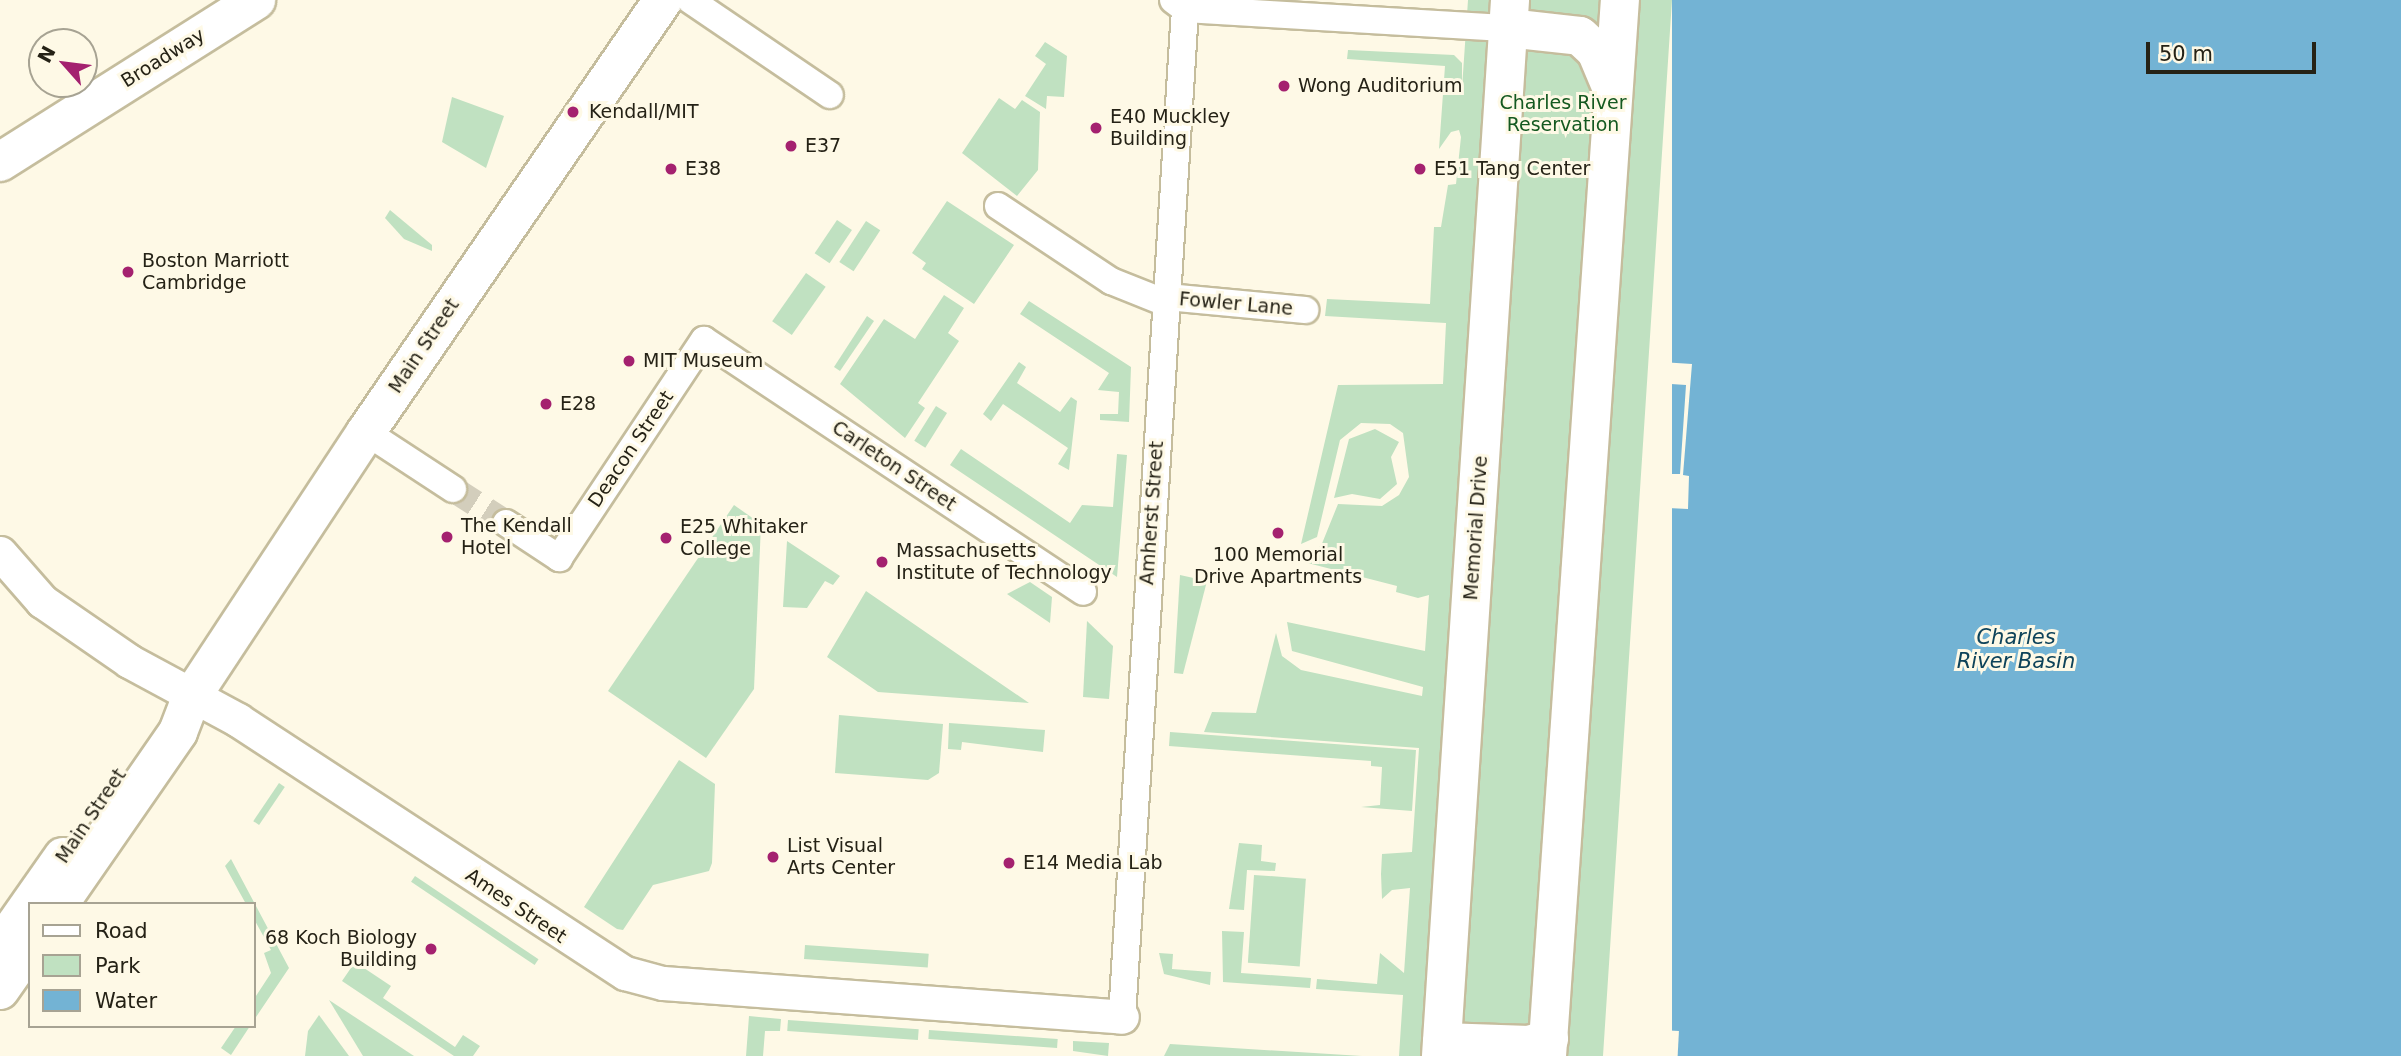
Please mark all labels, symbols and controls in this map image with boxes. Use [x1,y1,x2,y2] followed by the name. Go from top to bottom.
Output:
[117,23,209,93] street label: Broadway
[28,28,98,98] north arrow
[2149,28,2319,72] scale bar
[33,42,60,66] text: N
[2159,42,2213,66] text: 50 m
[1298,75,1463,97] place label: Wong Auditorium
[1276,78,1292,94] marker: Wong Auditorium
[1500,92,1626,136] park label: Charles River Reservation
[589,101,699,123] place label: Kendall/MIT
[563,102,583,122] marker: Kendall/MIT
[1110,106,1230,150] place label: E40 Muckley Building
[1088,120,1104,136] marker: E40 Muckley Building
[805,135,841,157] place label: E37
[783,138,799,154] marker: E37
[685,158,721,180] place label: E38
[1434,158,1590,180] place label: E51 Tang Center
[663,161,679,177] marker: E38
[1412,161,1428,177] marker: E51 Tang Center
[142,250,289,294] place label: Boston Marriott Cambridge
[120,264,136,280] marker: Boston Marriott Cambridge
[1178,288,1294,320] street label: Fowler Lane
[384,294,464,398] street label: Main Street
[643,350,763,372] place label: MIT Museum
[621,353,637,369] marker: MIT Museum
[584,386,678,512] street label: Deacon Street
[560,393,596,415] place label: E28
[538,396,554,412] marker: E28
[828,416,960,516] street label: Carleton Street
[1136,440,1168,586] street label: Amherst Street
[1460,455,1492,601] street label: Memorial Drive
[461,515,572,559] place label: The Kendall Hotel
[680,516,807,560] place label: E25 Whitaker College
[1270,525,1286,541] marker: 100 Memorial Drive Apartments
[439,529,455,545] marker: The Kendall Hotel
[658,530,674,546] marker: E25 Whitaker College
[896,540,1112,584] place label: Massachusetts Institute of Technology
[1194,544,1362,588] place label: 100 Memorial Drive Apartments
[874,554,890,570] marker: Massachusetts Institute of Technology
[1957,624,2075,674] water label: Charles River Basin
[51,764,131,868] street label: Main Street
[787,835,895,879] place label: List Visual Arts Center
[765,849,781,865] marker: List Visual Arts Center
[1023,852,1163,874] place label: E14 Media Lab
[1001,855,1017,871] marker: E14 Media Lab
[461,864,571,948] street label: Ames Street
[28,902,256,1028] legend
[95,919,148,943] text: Road
[265,927,417,971] place label: 68 Koch Biology Building
[423,941,439,957] marker: 68 Koch Biology Building
[95,954,140,978] text: Park
[95,989,157,1013] text: Water

